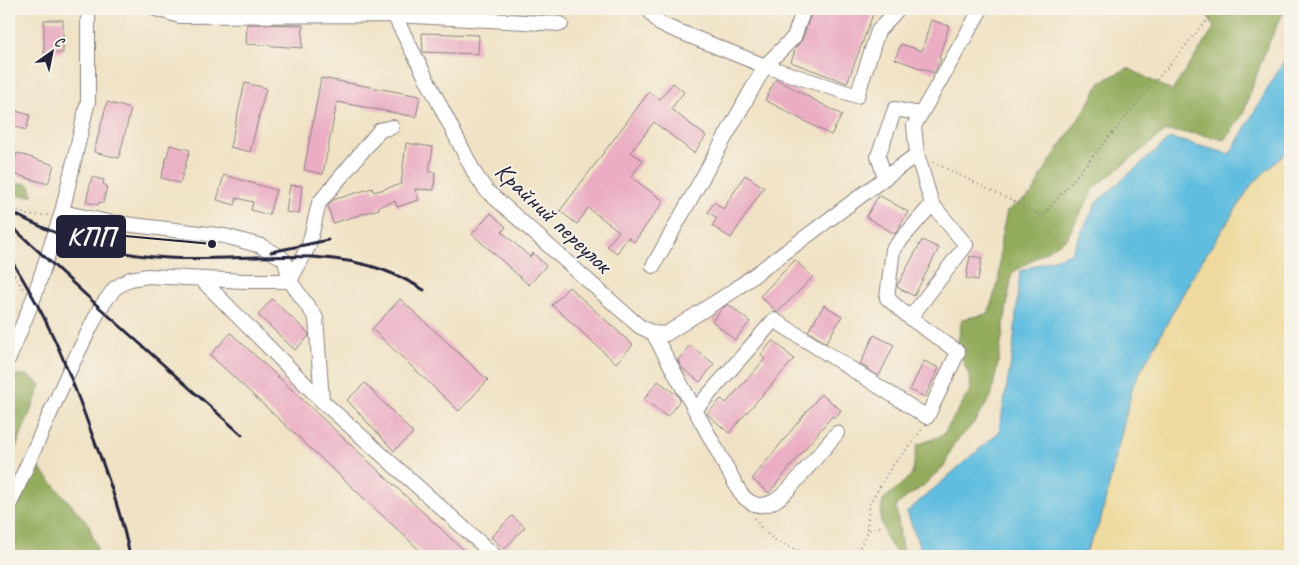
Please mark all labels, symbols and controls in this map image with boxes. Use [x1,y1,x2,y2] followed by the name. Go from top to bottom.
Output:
[28,28,78,78] north arrow
[51,33,68,52] text: С
[488,155,621,282] street label: Крайний переулок
[57,216,125,257] callout: КПП
[67,220,119,253] text: КПП

